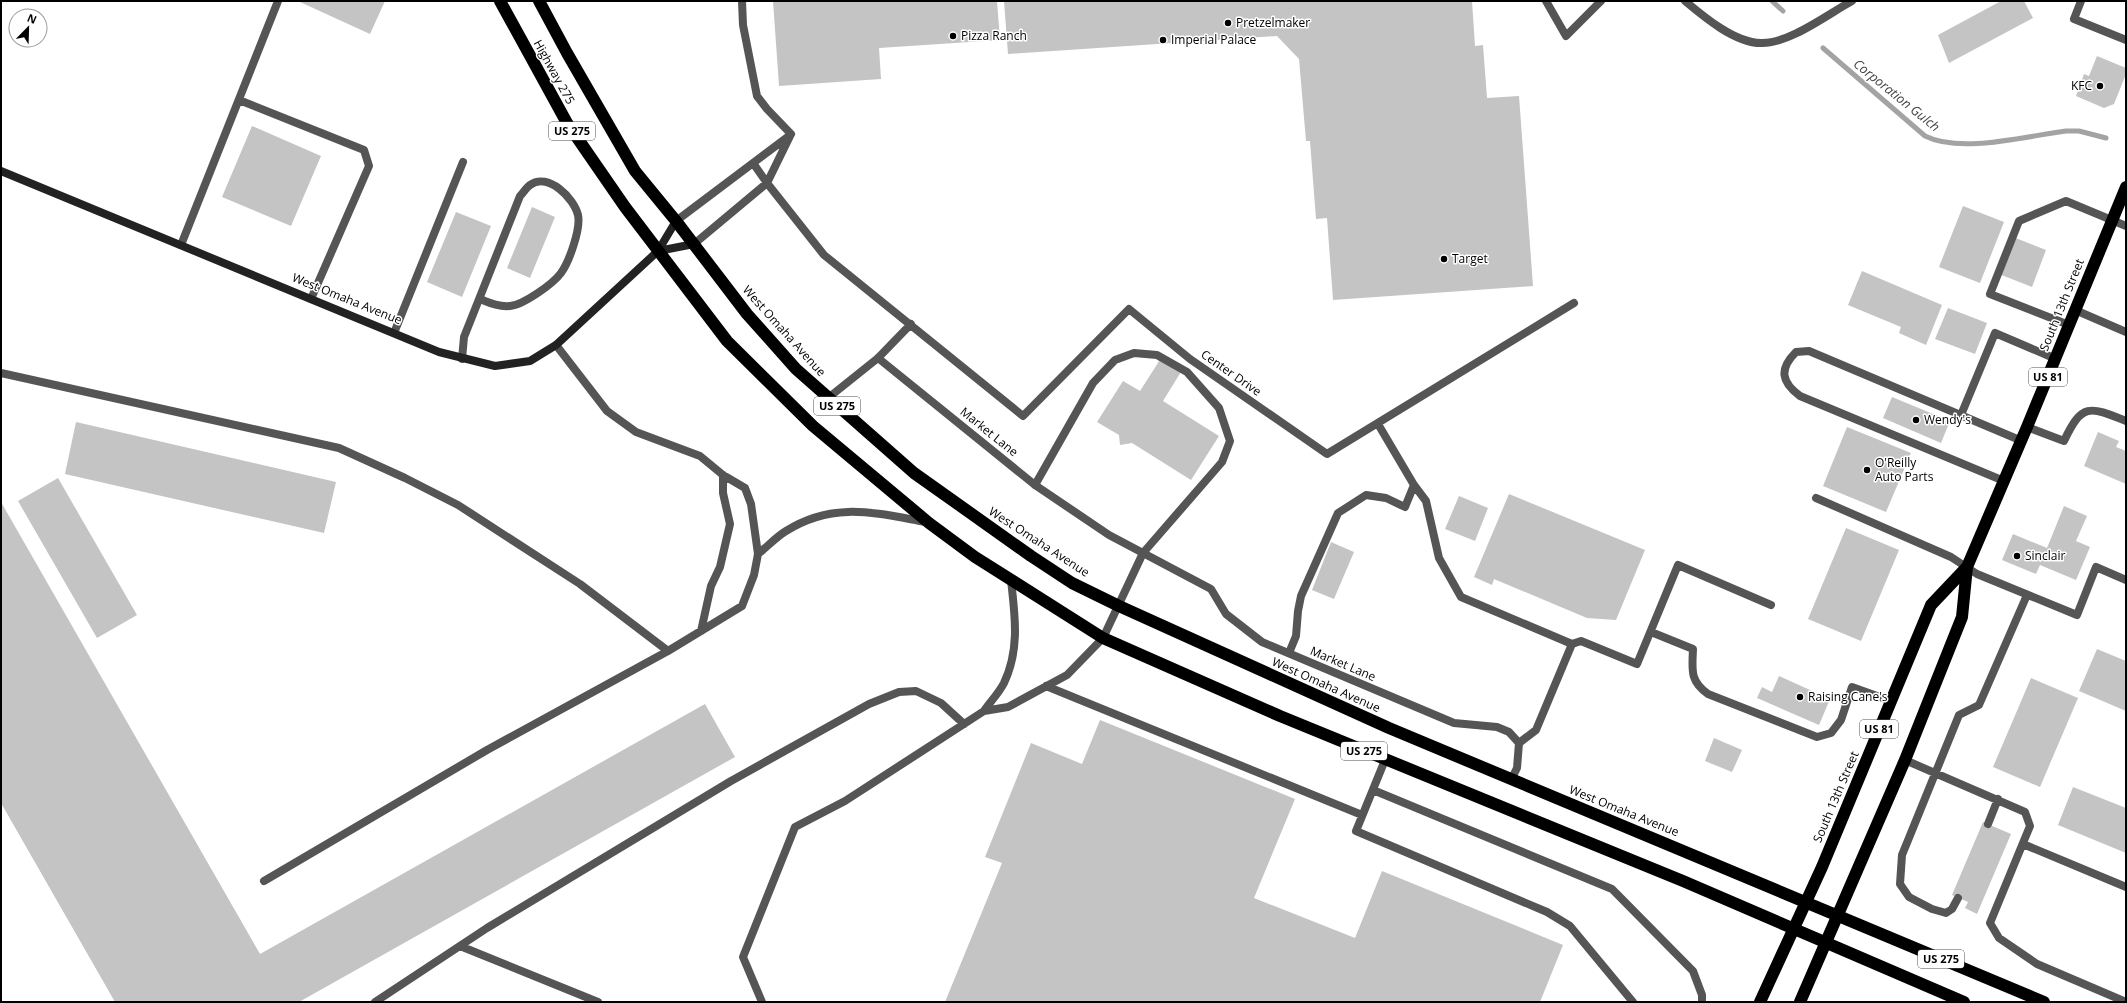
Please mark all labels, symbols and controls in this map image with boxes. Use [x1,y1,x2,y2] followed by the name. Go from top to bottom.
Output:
[8,8,48,48] north arrow
[25,10,39,27] text: N
[1236,14,1310,31] place label: Pretzelmaker
[1223,18,1233,28] marker: Pretzelmaker
[961,27,1027,44] place label: Pizza Ranch
[948,31,958,41] marker: Pizza Ranch
[1171,31,1257,48] place label: Imperial Palace
[1158,35,1168,45] marker: Imperial Palace
[530,36,579,107] street label: Highway 275
[1850,55,1944,135] water label: Corporation Gulch
[2071,77,2092,94] place label: KFC
[2095,81,2105,91] marker: KFC
[549,122,595,140] road number: US 275
[1452,250,1488,267] place label: Target
[1439,254,1449,264] marker: Target
[2035,256,2088,353] street label: South 13th Street
[290,269,405,328] street label: West Omaha Avenue
[739,282,830,380] street label: West Omaha Avenue
[1198,346,1265,400] street label: Center Drive
[2029,368,2067,386] road number: US 81
[814,397,860,415] road number: US 275
[957,403,1022,460] street label: Market Lane
[1924,411,1971,428] place label: Wendy's
[1911,415,1921,425] marker: Wendy's
[1875,454,1934,485] place label: O'Reilly Auto Parts
[1862,465,1872,475] marker: O'Reilly Auto Parts
[986,503,1093,581] street label: West Omaha Avenue
[2025,547,2065,564] place label: Sinclair
[2012,551,2022,561] marker: Sinclair
[1308,642,1379,685] street label: Market Lane
[1269,653,1383,716] street label: West Omaha Avenue
[1808,688,1888,705] place label: Raising Cane's
[1795,692,1805,702] marker: Raising Cane's
[1860,720,1898,738] road number: US 81
[1341,742,1387,760] road number: US 275
[1809,748,1862,845] street label: South 13th Street
[1567,781,1682,840] street label: West Omaha Avenue
[1918,950,1964,968] road number: US 275

